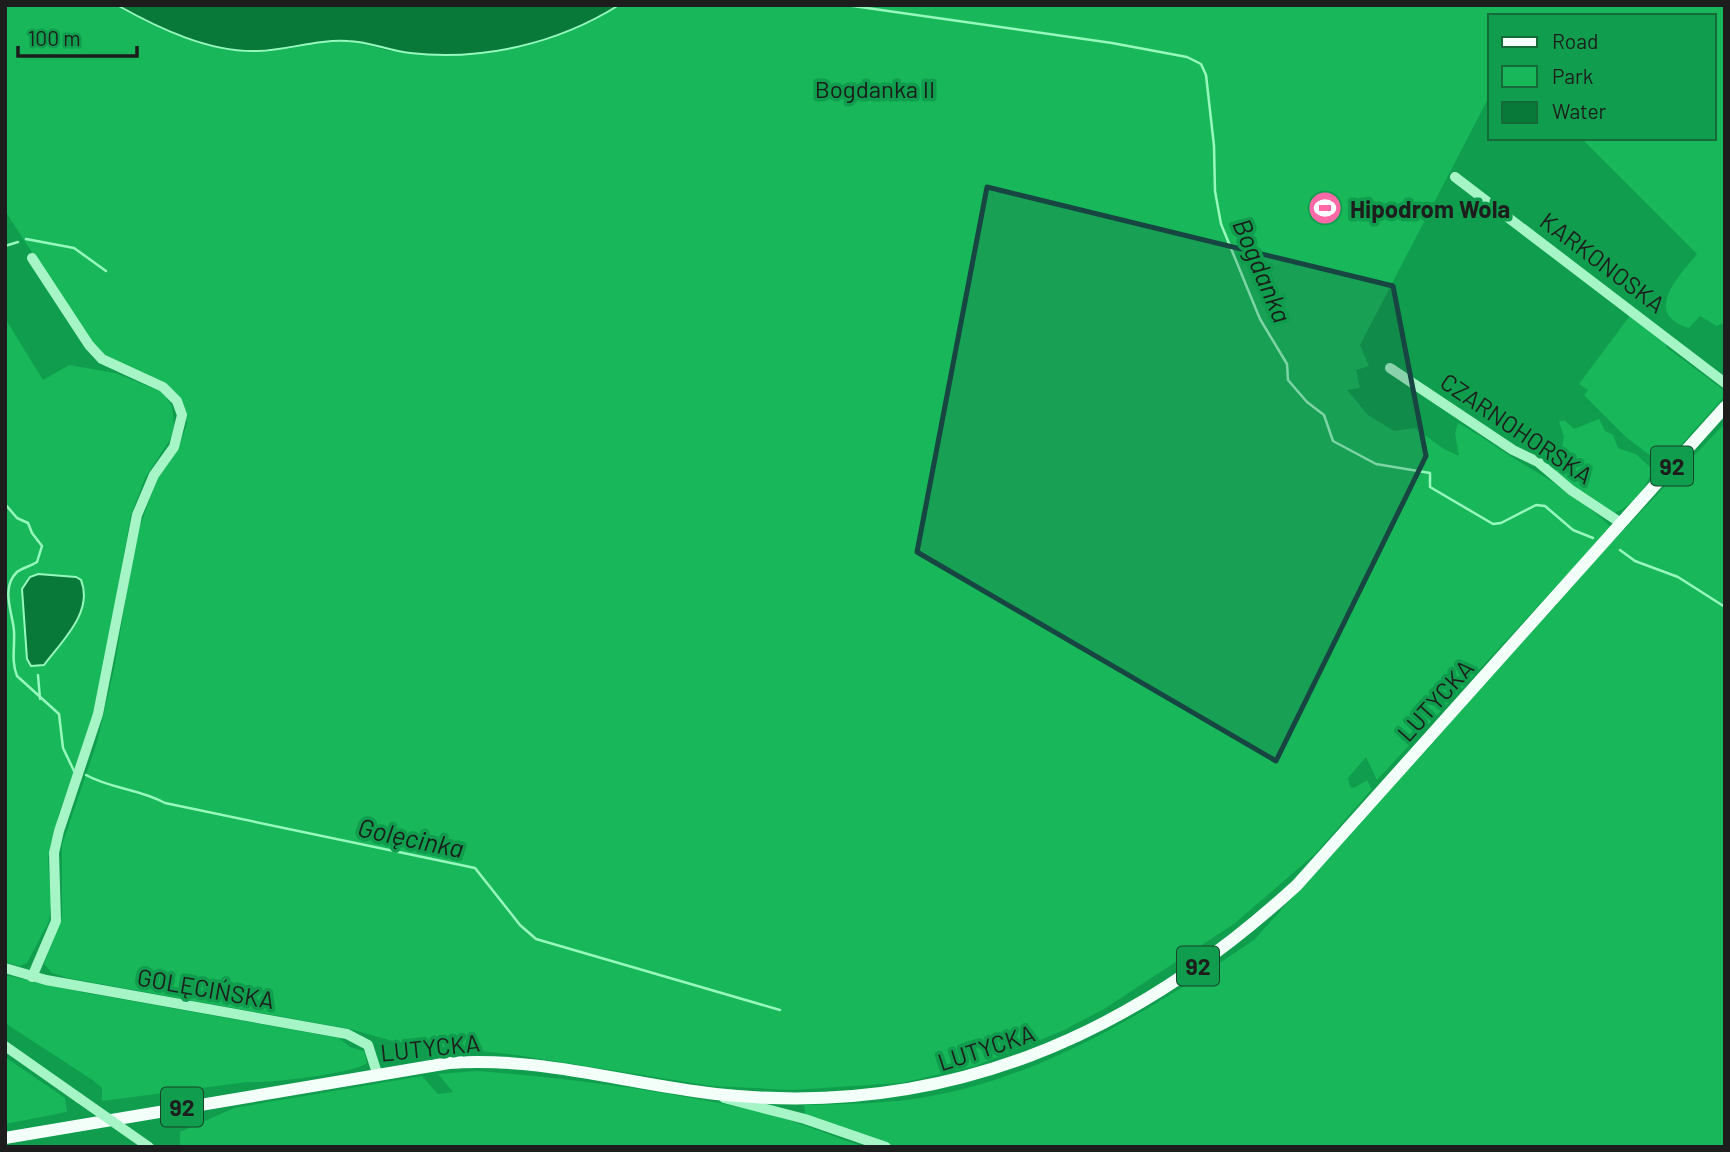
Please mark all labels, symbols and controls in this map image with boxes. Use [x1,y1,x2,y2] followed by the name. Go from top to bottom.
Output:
[18,14,136,58] scale bar
[1488,14,1716,140] legend
[28,25,81,50] text: 100 m
[1552,28,1598,53] text: Road
[1552,63,1593,88] text: Park
[815,74,935,103] park label: Bogdanka II
[1552,98,1607,123] text: Water
[1306,189,1344,227] sports icon: Hipodrom Wola
[1350,194,1510,223] place label: Hipodrom Wola
[1535,206,1671,318] street label: KARKONOSKA
[1227,213,1299,327] water label: Bogdanka
[1435,366,1599,490] street label: CZARNOHORSKA
[1651,446,1693,486] road number: 92
[1391,653,1479,747] street label: LUTYCKA
[355,811,467,863] water label: Golęcinka
[1177,946,1219,986] road number: 92
[135,962,277,1014] street label: GOLĘCIŃSKA
[934,1018,1038,1076] street label: LUTYCKA
[379,1027,481,1067] street label: LUTYCKA
[161,1088,203,1126] road number: 92

